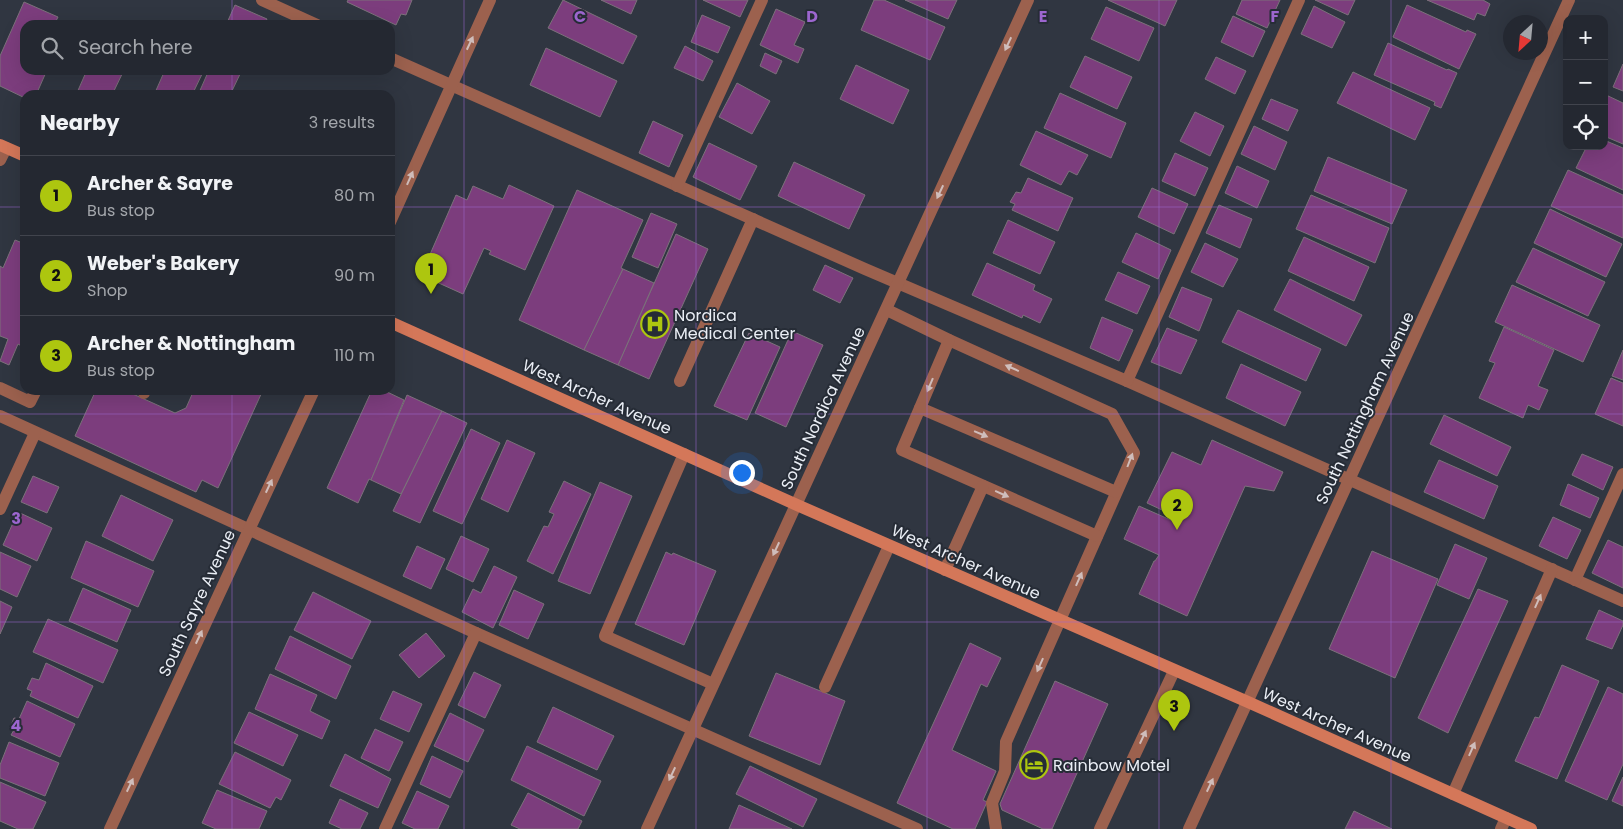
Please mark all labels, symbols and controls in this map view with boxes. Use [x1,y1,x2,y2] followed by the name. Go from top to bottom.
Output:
[574,5,586,28] text: C
[806,5,818,28] text: D
[1039,5,1047,28] text: E
[1271,5,1280,28] text: F
[1503,15,1548,60] north arrow
[1563,15,1608,150] map controls
[1563,15,1608,60] button: +
[20,20,395,75] search box
[38,34,66,62] icon: search
[78,34,192,61] text: Search here
[466,36,474,50] one-way arrow
[1003,37,1011,51] one-way arrow
[1563,60,1608,105] button: −
[1563,105,1608,150] button: locate
[40,108,120,137] text: Nearby
[309,111,375,134] text: 3 results
[87,170,233,197] text: Archer & Sayre
[406,171,414,185] one-way arrow
[53,184,59,207] text: 1
[334,184,375,207] text: 80 m
[936,185,944,199] one-way arrow
[87,199,155,222] text: Bus stop
[87,250,239,277] text: Weber's Bakery
[415,253,447,294] pin: 1
[51,264,61,287] text: 2
[334,264,375,287] text: 90 m
[87,279,128,302] text: Shop
[674,304,795,345] place label: Nordica Medical Center
[1310,308,1420,508] street label: South Nottingham Avenue
[640,309,670,339] hospital icon: Nordica Medical Center
[775,323,871,493] street label: South Nordica Avenue
[87,330,295,357] text: Archer & Nottingham
[51,344,61,367] text: 3
[334,344,375,367] text: 110 m
[519,354,675,440] street label: West Archer Avenue
[87,359,155,382] text: Bus stop
[1005,364,1019,372] one-way arrow
[926,378,934,392] one-way arrow
[974,430,989,438] one-way arrow
[1127,453,1135,467] one-way arrow
[729,460,755,486] your location
[266,479,274,493] one-way arrow
[1161,489,1193,530] pin: 2
[995,491,1009,499] one-way arrow
[11,507,21,530] text: 3
[888,519,1044,605] street label: West Archer Avenue
[153,526,241,680] street label: South Sayre Avenue
[772,542,780,557] one-way arrow
[1075,572,1083,586] one-way arrow
[1535,594,1543,608] one-way arrow
[194,630,203,645] one-way arrow
[1036,658,1044,672] one-way arrow
[1259,682,1415,768] street label: West Archer Avenue
[1158,690,1190,731] pin: 3
[11,714,22,737] text: 4
[1139,730,1147,744] one-way arrow
[1469,742,1477,756] one-way arrow
[1019,750,1049,780] hotel icon: Rainbow Motel
[1053,754,1170,777] place label: Rainbow Motel
[668,767,676,781] one-way arrow
[127,778,135,792] one-way arrow
[1206,778,1214,792] one-way arrow

